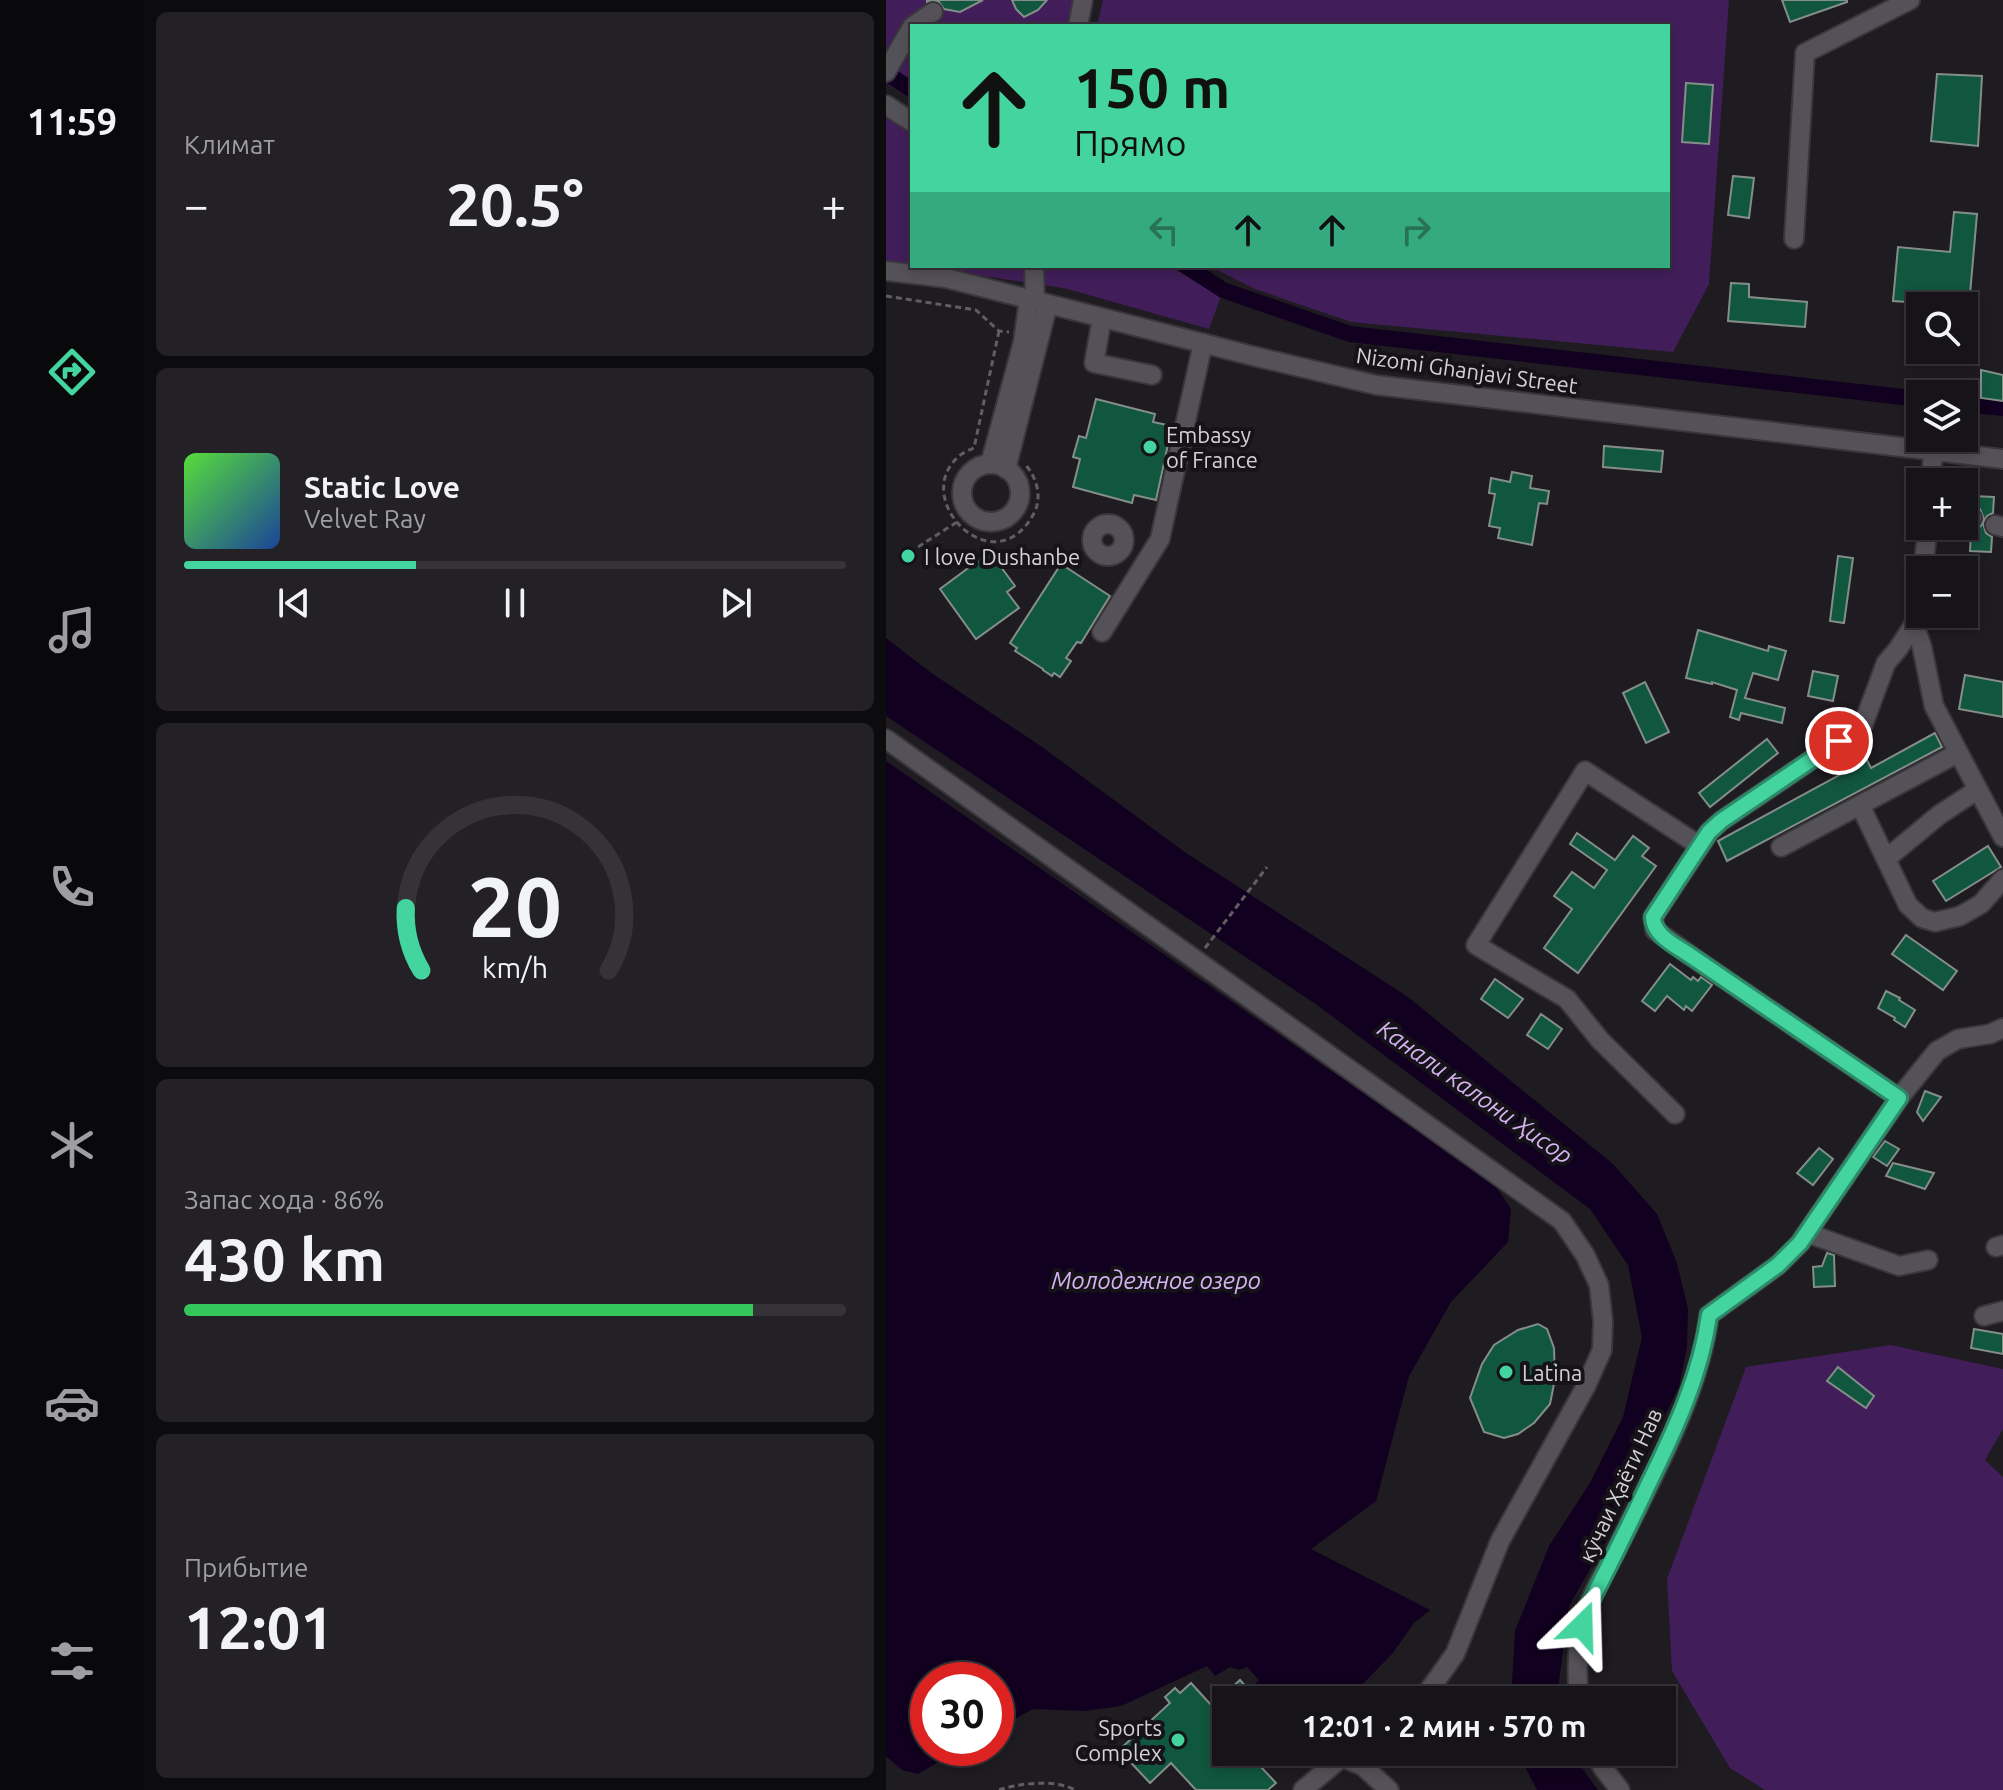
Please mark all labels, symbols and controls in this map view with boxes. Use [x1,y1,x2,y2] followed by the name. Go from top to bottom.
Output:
[942,56,1046,160] icon: ahead
[1074,56,1230,119] text: 150 m
[27,101,117,142] text: 11:59
[1074,122,1187,163] text: Прямо
[184,130,275,159] text: Климат
[446,170,584,237] text: 20.5°
[184,180,209,229] text: −
[821,180,846,229] text: +
[1142,208,1186,252] icon: left
[1226,208,1270,252] icon: ahead
[1310,208,1354,252] icon: ahead
[1394,208,1438,252] icon: right
[1906,292,1978,628] map controls
[1906,292,1978,364] button: search
[1355,342,1580,398] street label: Nizomi Ghanjavi Street
[44,344,100,400] icon: directions
[1906,380,1978,452] button: layers
[1166,422,1258,472] place label: Embassy of France
[1141,438,1159,456] marker: Embassy of France
[1906,468,1978,540] button: +
[304,470,460,504] text: Static Love
[304,504,426,533] text: Velvet Ray
[924,544,1080,569] place label: I love Dushanbe
[899,547,917,565] marker: I love Dushanbe
[1906,556,1978,628] button: −
[272,581,316,625] icon: previous
[493,581,537,625] icon: pause
[714,581,758,625] icon: next
[44,602,100,658] icon: music
[1805,707,1873,775] pin
[1817,719,1861,763] icon: arrive
[44,859,100,915] icon: phone
[468,859,562,953] text: 20
[482,951,548,983] text: km/h
[1373,1015,1577,1169] water label: Канали калони Ҳисор
[44,1117,100,1173] icon: climate
[184,1185,384,1214] text: Запас хода · 86%
[184,1225,385,1292] text: 430 km
[1051,1267,1261,1294] water label: Молодежное озеро
[1522,1360,1582,1385] place label: Latina
[1497,1363,1515,1381] marker: Latina
[44,1375,100,1431] icon: car
[1573,1404,1667,1566] street label: кӯчаи Ҳаёти Нав
[184,1553,308,1582] text: Прибытие
[1540,1584,1624,1668] position arrow
[184,1593,334,1660] text: 12:01
[44,1633,100,1689] icon: filters
[910,1662,1014,1766] speed limit sign: 30
[1302,1709,1586,1743] text: 12:01 · 2 мин · 570 m
[1075,1715,1162,1765] place label: Sports Complex
[1169,1731,1187,1749] marker: Sports Complex

